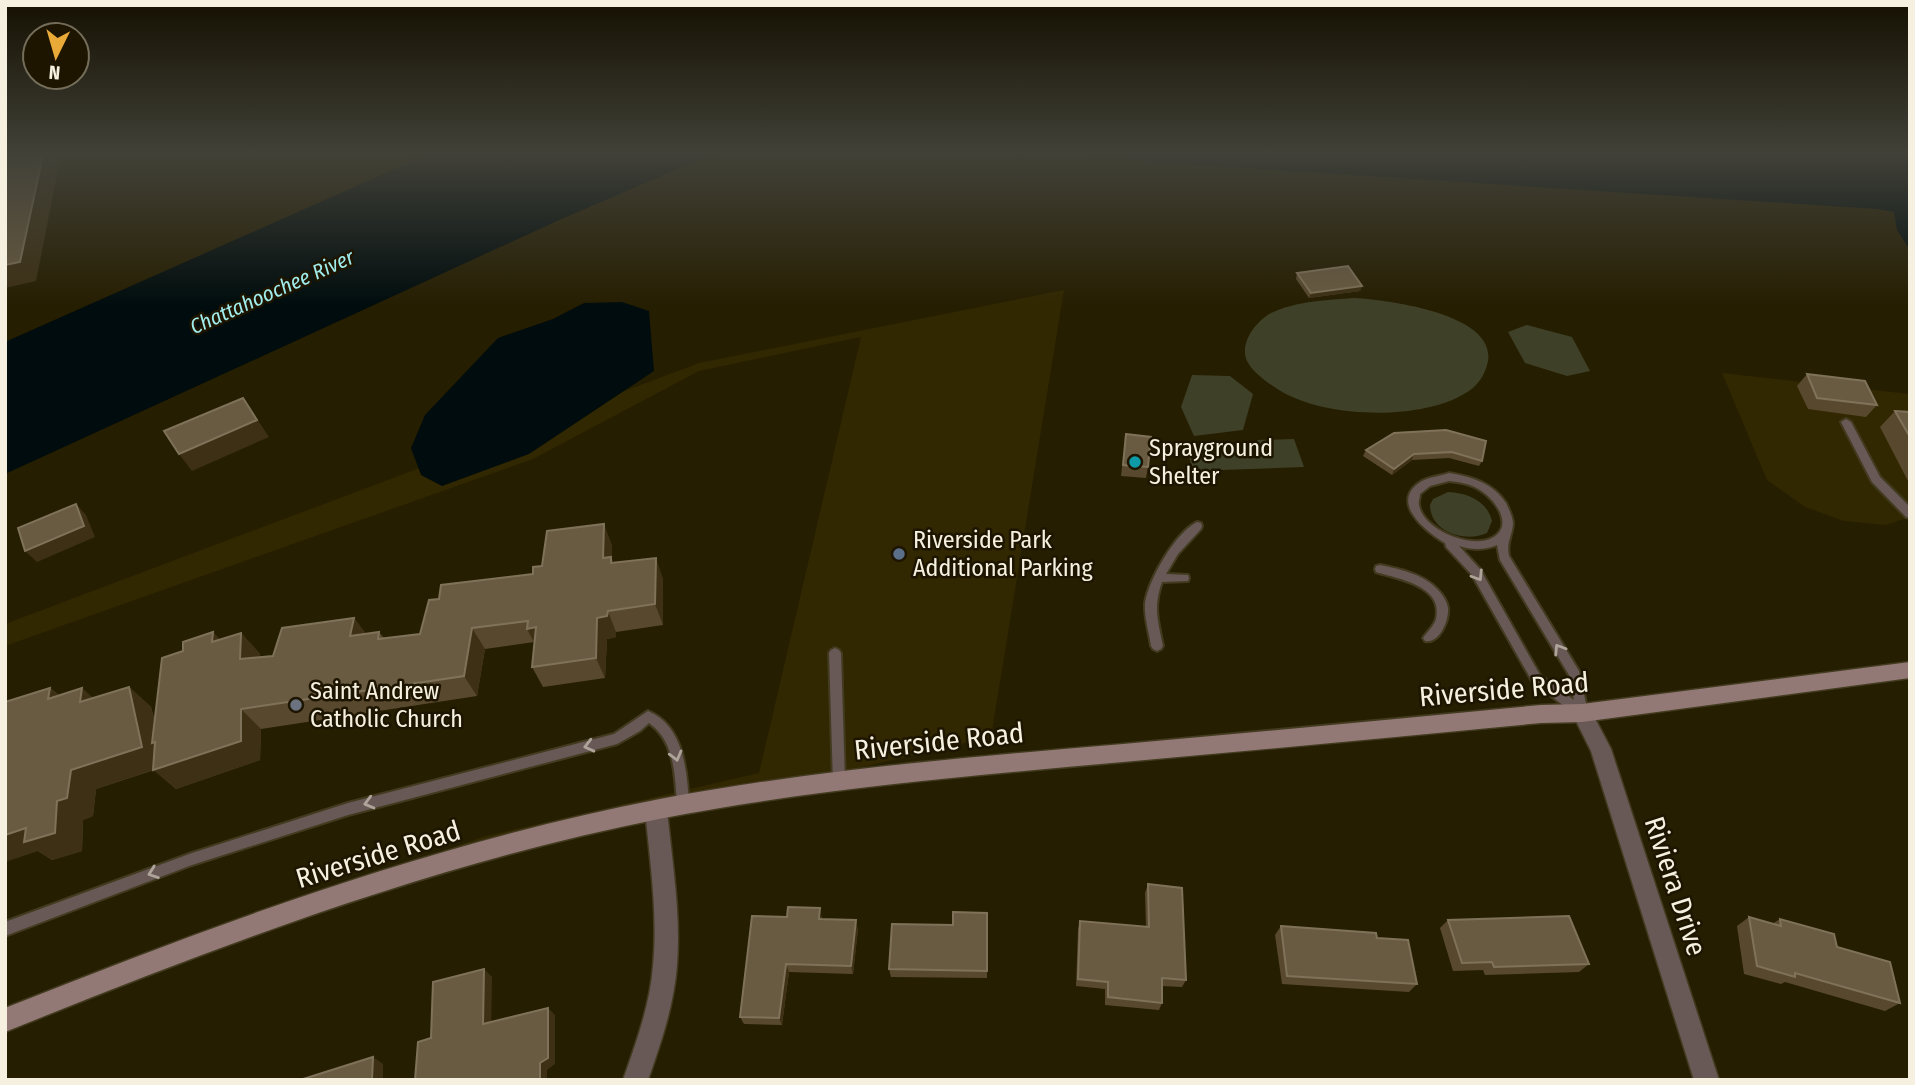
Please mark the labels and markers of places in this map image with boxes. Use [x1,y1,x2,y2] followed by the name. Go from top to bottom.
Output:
[1149,434,1273,490] place label: Sprayground Shelter
[1127,454,1143,470] marker: Sprayground Shelter
[913,526,1093,582] place label: Riverside Park Additional Parking
[891,546,907,562] marker: Riverside Park Additional Parking
[310,677,463,733] place label: Saint Andrew Catholic Church
[288,697,304,713] marker: Saint Andrew Catholic Church

